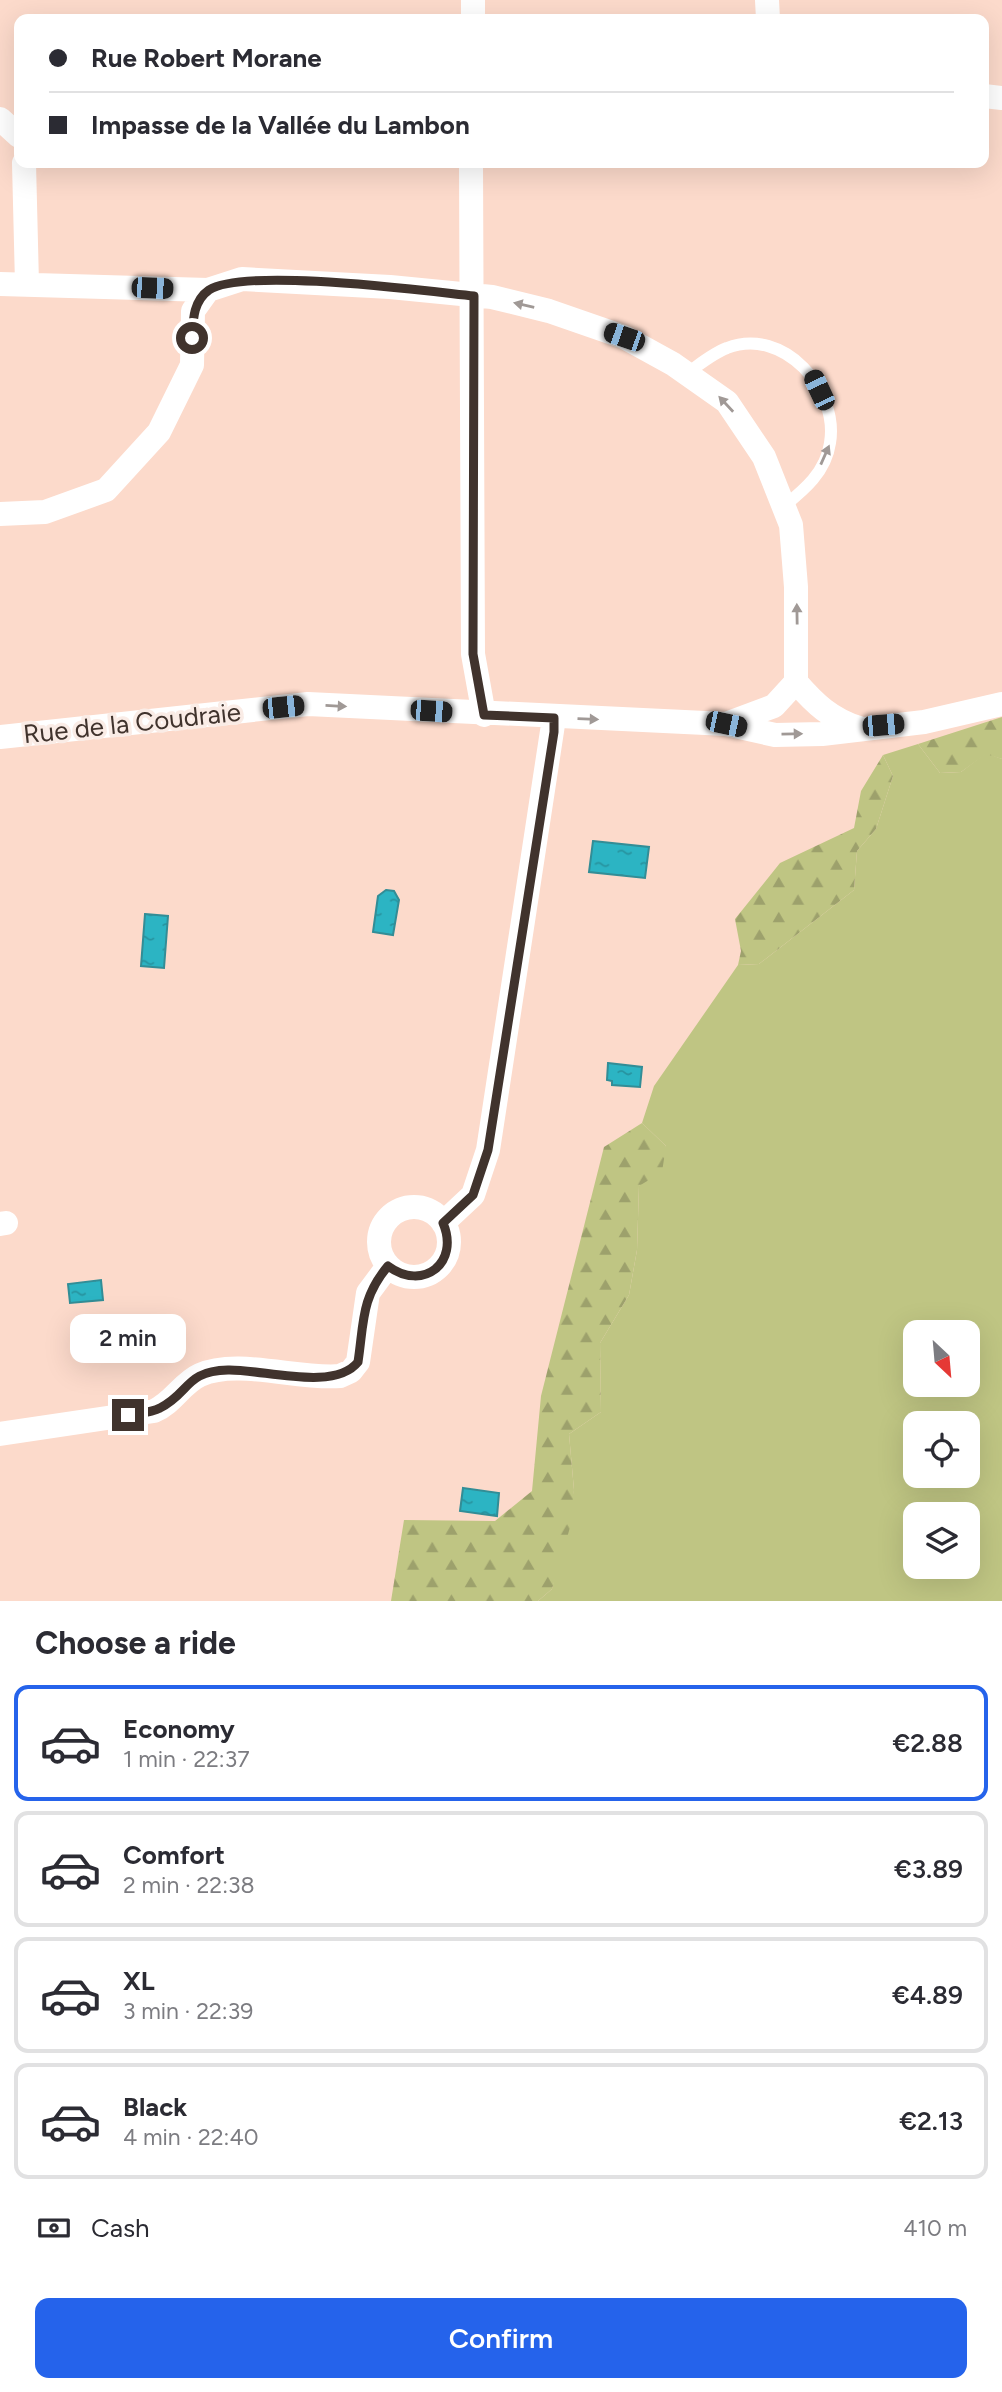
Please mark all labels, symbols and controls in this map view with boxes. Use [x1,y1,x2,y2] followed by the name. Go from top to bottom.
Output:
[91,42,322,74] text: Rue Robert Morane
[91,109,470,141] text: Impasse de la Vallée du Lambon
[131,277,174,299] car
[513,299,535,310] one-way arrow
[601,320,648,354] car
[176,322,208,354] route start
[801,367,838,413] car
[718,395,734,413] one-way arrow
[820,444,831,465] one-way arrow
[791,602,802,624] one-way arrow
[262,694,305,720] car
[22,696,242,750] street label: Rue de la Coudraie
[410,699,453,723] car
[325,700,347,711] one-way arrow
[704,709,749,739] car
[577,713,599,725] one-way arrow
[862,713,905,737] car
[781,729,803,740] one-way arrow
[70,1314,186,1362] callout: 2 min
[903,1320,980,1396] north arrow
[903,1320,980,1579] map controls
[99,1324,157,1352] text: 2 min
[112,1399,144,1431] route end
[903,1411,980,1488] button: locate
[903,1502,980,1579] button: layers
[35,1624,236,1662] text: Choose a ride
[39,1712,102,1775] icon: car
[123,1713,235,1745] text: Economy
[893,1727,963,1759] text: €2.88
[123,1745,250,1773] text: 1 min · 22:37
[39,1838,102,1901] icon: car
[123,1839,225,1871] text: Comfort
[894,1853,963,1885] text: €3.89
[123,1871,255,1899] text: 2 min · 22:38
[39,1964,102,2027] icon: car
[123,1965,155,1997] text: XL
[892,1979,963,2011] text: €4.89
[123,1997,253,2025] text: 3 min · 22:39
[39,2090,102,2153] icon: car
[123,2091,187,2123] text: Black
[899,2105,963,2137] text: €2.13
[123,2123,258,2151] text: 4 min · 22:40
[35,2209,73,2247] icon: cash
[91,2212,150,2244] text: Cash
[903,2214,967,2242] text: 410 m
[35,2298,967,2378] button: Confirm

